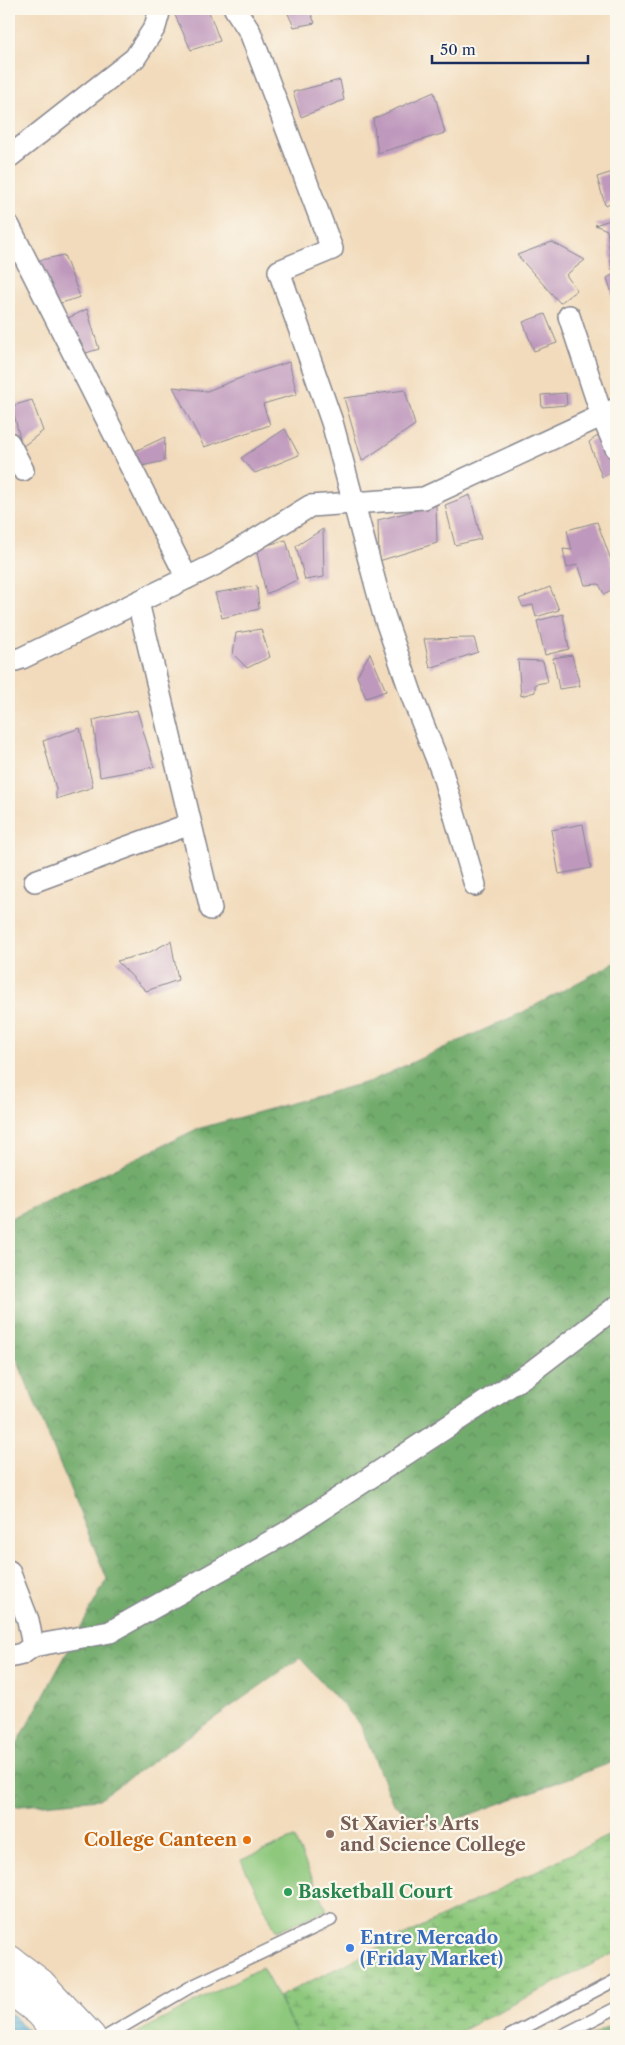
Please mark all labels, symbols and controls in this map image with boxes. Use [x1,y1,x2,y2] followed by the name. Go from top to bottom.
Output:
[432,32,589,64] scale bar
[440,40,476,59] text: 50 m
[340,1813,526,1856] place label: St Xavier's Arts and Science College
[324,1828,336,1840] marker: St Xavier's Arts and Science College
[84,1829,238,1851] place label: College Canteen
[241,1834,253,1846] marker: College Canteen
[298,1881,453,1903] place label: Basketball Court
[282,1886,294,1898] marker: Basketball Court
[360,1927,503,1970] place label: Entre Mercado (Friday Market)
[344,1942,356,1954] marker: Entre Mercado (Friday Market)

